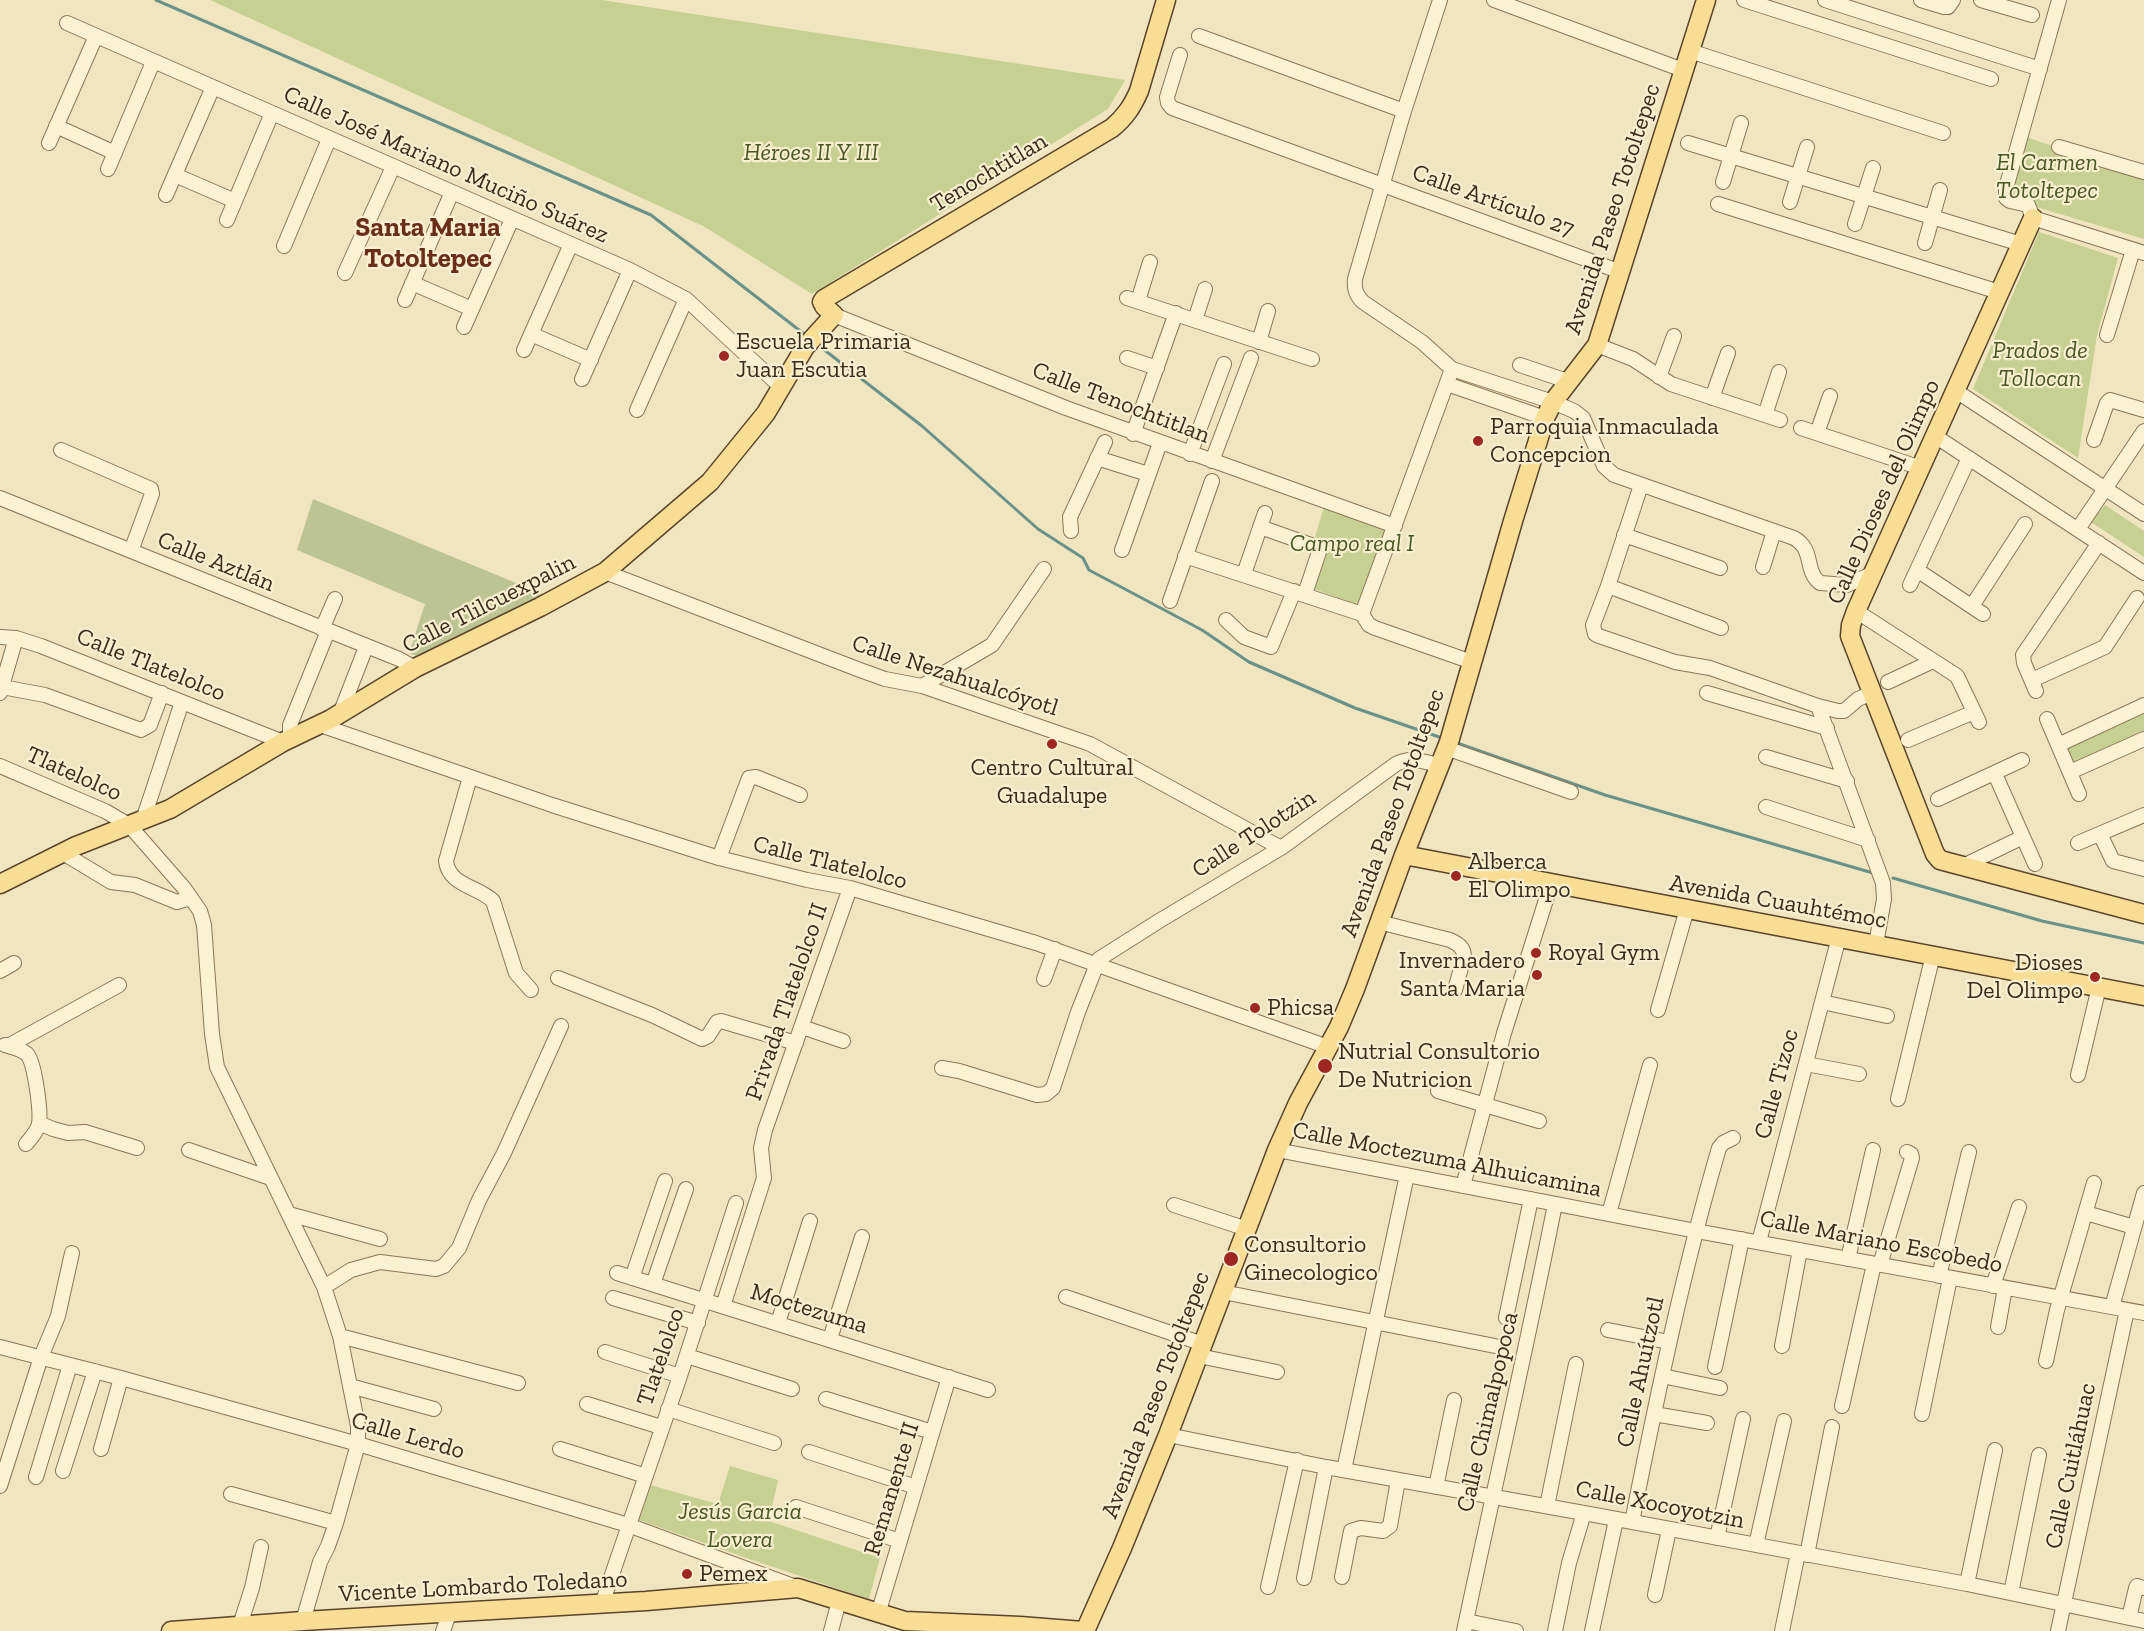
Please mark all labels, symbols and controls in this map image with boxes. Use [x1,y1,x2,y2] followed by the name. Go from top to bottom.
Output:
[279,80,613,250] street label: Calle José Mariano Muciño Suárez
[1559,80,1667,338] street label: Avenida Paseo Totoltepec
[925,127,1053,219] street label: Tenochtitlan
[743,139,879,167] park label: Héroes II Y III
[1996,149,2098,205] park label: El Carmen Totoltepec
[1408,158,1578,244] street label: Calle Artículo 27
[355,212,501,275] district label: Santa Maria Totoltepec
[736,328,911,384] place label: Escuela Primaria Juan Escutia
[1992,337,2088,393] park label: Prados de Tollocan
[717,349,731,363] marker: Escuela Primaria Juan Escutia
[1028,356,1214,450] street label: Calle Tenochtitlan
[1821,375,1947,609] street label: Calle Dioses del Olimpo
[1490,413,1719,469] place label: Parroquia Inmaculada Concepcion
[1471,434,1485,448] marker: Parroquia Inmaculada Concepcion
[153,525,279,599] street label: Calle Aztlán
[1290,530,1414,558] park label: Campo real I
[398,548,580,660] street label: Calle Tlilcuexpalin
[72,622,230,708] street label: Calle Tlatelolco
[848,629,1062,723] street label: Calle Nezahualcóyotl
[1335,685,1451,941] street label: Avenida Paseo Totoltepec
[1045,737,1059,751] marker: Centro Cultural Guadalupe
[22,740,126,808] street label: Tlatelolco
[970,754,1134,810] place label: Centro Cultural Guadalupe
[1187,783,1321,885] street label: Calle Tolotzin
[750,830,910,896] street label: Calle Tlatelolco
[1468,848,1570,904] place label: Alberca El Olimpo
[1449,869,1463,883] marker: Alberca El Olimpo
[1667,869,1889,935] street label: Avenida Cuauhtémoc
[740,900,834,1104] street label: Privada Tlatelolco II
[1548,939,1660,967] place label: Royal Gym
[1529,946,1543,960] marker: Royal Gym
[1399,947,1525,1003] place label: Invernadero Santa Maria
[1966,949,2083,1005] place label: Dioses Del Olimpo
[1530,968,1544,982] marker: Invernadero Santa Maria
[2088,970,2102,984] marker: Dioses Del Olimpo
[1267,994,1334,1022] place label: Phicsa
[1248,1001,1262,1015] marker: Phicsa
[1749,1026,1805,1142] street label: Calle Tizoc
[1338,1038,1540,1094] place label: Nutrial Consultorio De Nutricion
[1316,1057,1334,1075] marker: Nutrial Consultorio De Nutricion
[1290,1116,1604,1204] street label: Calle Moctezuma Alhuicamina
[1757,1204,2005,1280] street label: Calle Mariano Escobedo
[1244,1231,1378,1287] place label: Consultorio Ginecologico
[1222,1250,1240,1268] marker: Consultorio Ginecologico
[1096,1268,1216,1522] street label: Avenida Paseo Totoltepec
[747,1278,871,1340] street label: Moctezuma
[1611,1294,1671,1450] street label: Calle Ahuítzotl
[631,1304,691,1410] street label: Tlatelolco
[1451,1309,1525,1515] street label: Calle Chimalpopoca
[2039,1380,2103,1552] street label: Calle Cuitláhuac
[348,1406,468,1466] street label: Calle Lerdo
[858,1419,926,1559] street label: Remanente II
[1573,1475,1747,1535] street label: Calle Xocoyotzin
[678,1498,802,1554] park label: Jesús Garcia Lovera
[699,1560,768,1588] place label: Pemex
[338,1565,628,1609] street label: Vicente Lombardo Toledano
[680,1567,694,1581] marker: Pemex

